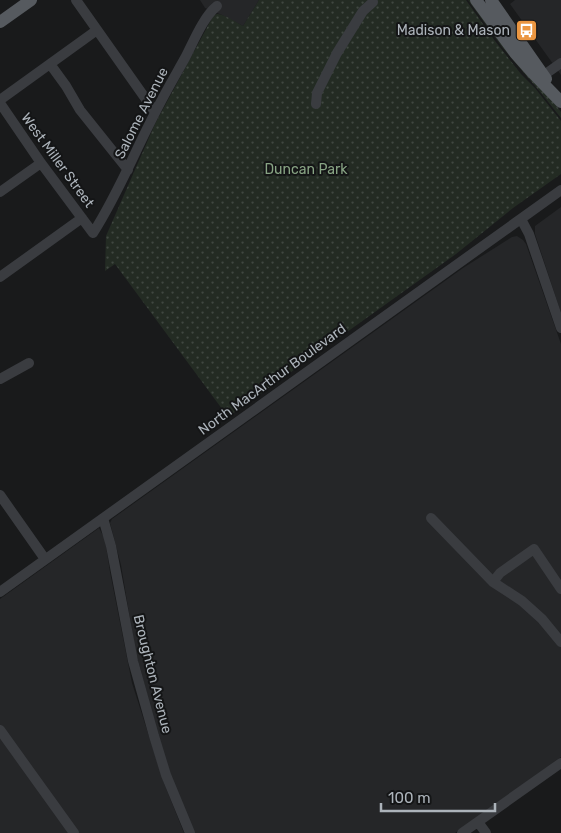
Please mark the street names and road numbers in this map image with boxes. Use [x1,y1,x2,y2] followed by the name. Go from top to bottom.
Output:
[111,65,172,162] street label: Salome Avenue
[18,110,98,211] street label: West Miller Street
[195,320,349,439] street label: North MacArthur Boulevard
[130,613,176,735] street label: Broughton Avenue

